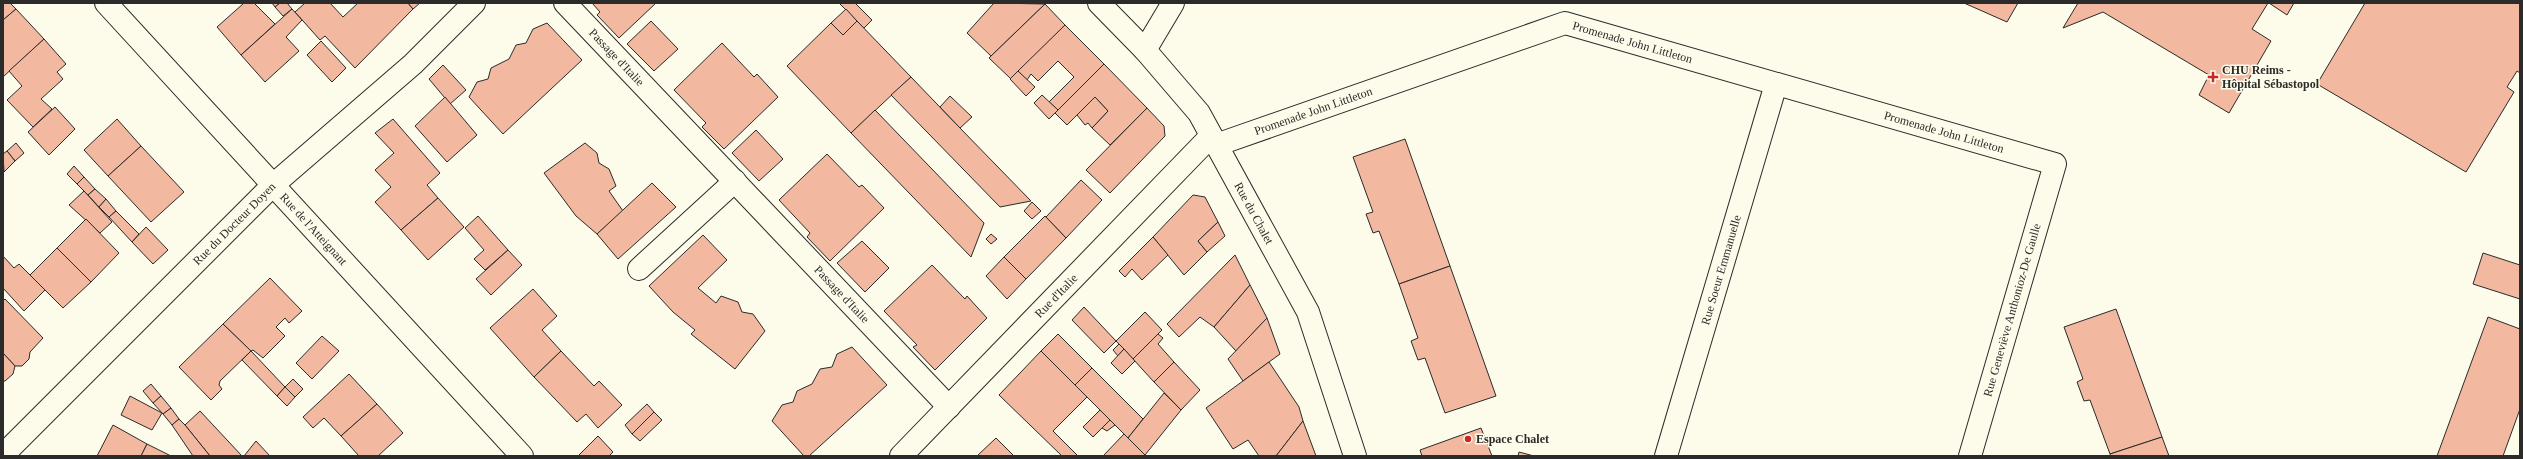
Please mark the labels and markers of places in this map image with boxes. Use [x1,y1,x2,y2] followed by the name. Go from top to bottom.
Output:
[2222,63,2320,91] place label: CHU Reims - Hôpital Sébastopol
[2207,71,2219,83] marker: CHU Reims - Hôpital Sébastopol
[1476,432,1549,446] place label: Espace Chalet
[1463,434,1473,444] marker: Espace Chalet

